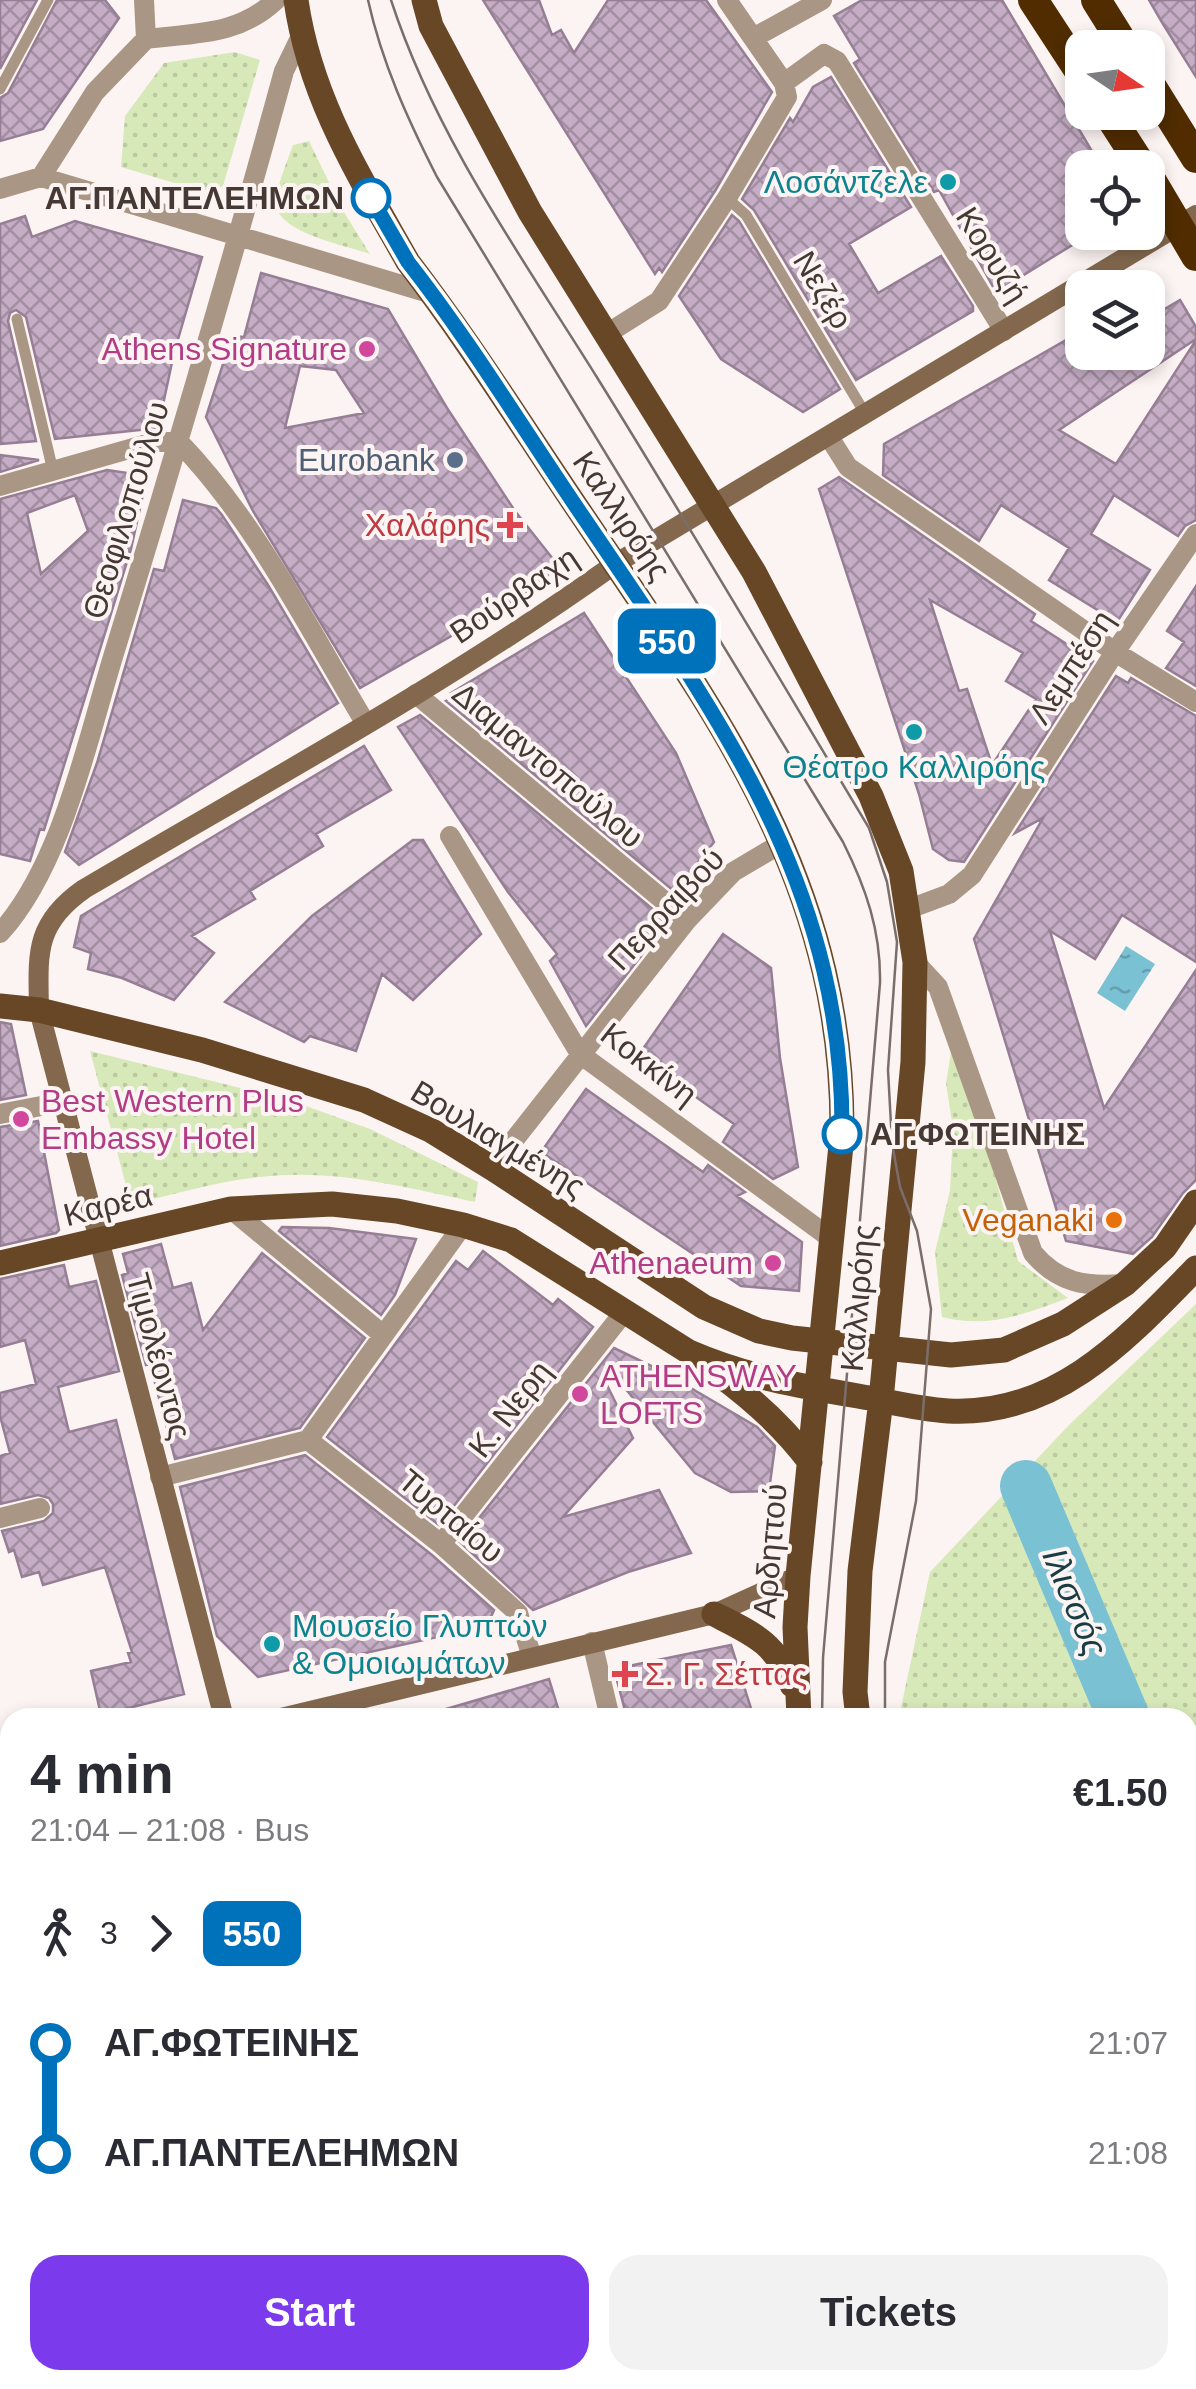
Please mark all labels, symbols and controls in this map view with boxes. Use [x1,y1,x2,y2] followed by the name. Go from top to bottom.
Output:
[1065,30,1165,130] north arrow
[1065,30,1165,370] map controls
[1065,150,1165,250] button: locate
[764,164,928,200] place label: Λοσάντζελε
[937,171,959,193] marker: Λοσάντζελε
[352,179,390,217] marker: ΑΓ.ΠΑΝΤΕΛΕΗΜΩΝ
[45,180,344,216] place label: ΑΓ.ΠΑΝΤΕΛΕΗΜΩΝ
[949,201,1035,309] street label: Κορυζή
[786,245,860,335] street label: Νεζέρ
[1065,270,1165,370] button: layers
[102,331,347,367] place label: Athens Signature
[356,338,378,360] marker: Athens Signature
[76,397,176,623] street label: Θεοφιλοπούλου
[298,442,436,478] place label: Eurobank
[566,445,678,587] street label: Καλλιρόης
[444,449,466,471] marker: Eurobank
[365,507,490,543] place label: Χαλάρης
[499,514,521,536] marker: Χαλάρης
[443,539,585,651] street label: Βούρβαχη
[1021,604,1121,730] street label: Λεμπέση
[610,608,724,674] line badge: 550
[638,622,696,661] text: 550
[446,675,650,855] street label: Διαμαντοπούλου
[903,721,925,743] marker: Θέατρο Καλλιρόης
[783,749,1045,785] place label: Θέατρο Καλλιρόης
[601,841,731,977] street label: Περραιβού
[594,1015,704,1113] street label: Κοκκίνη
[405,1073,591,1205] street label: Βουλιαγμένης
[41,1083,304,1156] place label: Best Western Plus Embassy Hotel
[10,1108,32,1130] marker: Best Western Plus Embassy Hotel
[823,1115,861,1153] marker: ΑΓ.ΦΩΤΕΙΝΗΣ
[870,1116,1085,1152] place label: ΑΓ.ΦΩΤΕΙΝΗΣ
[60,1177,156,1233] street label: Καρέα
[962,1202,1094,1238] place label: Veganaki
[1103,1209,1125,1231] marker: Veganaki
[834,1223,882,1373] street label: Καλλιρόης
[589,1245,753,1281] place label: Athenaeum
[762,1252,784,1274] marker: Athenaeum
[120,1269,198,1443] street label: Τιμολέοντος
[461,1354,559,1464] street label: Κ. Νερη
[600,1358,797,1431] place label: ATHENSWAY LOFTS
[569,1383,591,1405] marker: ATHENSWAY LOFTS
[391,1462,511,1570] street label: Τυρταίου
[746,1482,794,1620] street label: Αρδηττού
[1035,1542,1116,1662] water label: Ιλισσός
[292,1608,547,1681] place label: Μουσείο Γλυπτών & Ομοιωμάτων
[261,1633,283,1655] marker: Μουσείο Γλυπτών & Ομοιωμάτων
[645,1656,807,1692] place label: Σ. Γ. Σέττας
[614,1663,636,1685] marker: Σ. Γ. Σέττας
[30,1743,174,1805] text: 4 min
[1073,1772,1168,1814] text: €1.50
[30,1812,309,1848] text: 21:04 – 21:08 · Bus
[30,1906,85,1961] icon: walk
[133,1906,188,1961] icon: forward
[223,1914,281,1953] text: 550
[100,1915,118,1951] text: 3
[104,2022,359,2064] text: ΑΓ.ΦΩΤΕΙΝΗΣ
[1088,2025,1168,2061] text: 21:07
[104,2132,459,2174] text: ΑΓ.ΠΑΝΤΕΛΕΗΜΩΝ
[1088,2135,1168,2171] text: 21:08
[30,2255,589,2370] button: Start
[609,2255,1168,2370] button: Tickets

